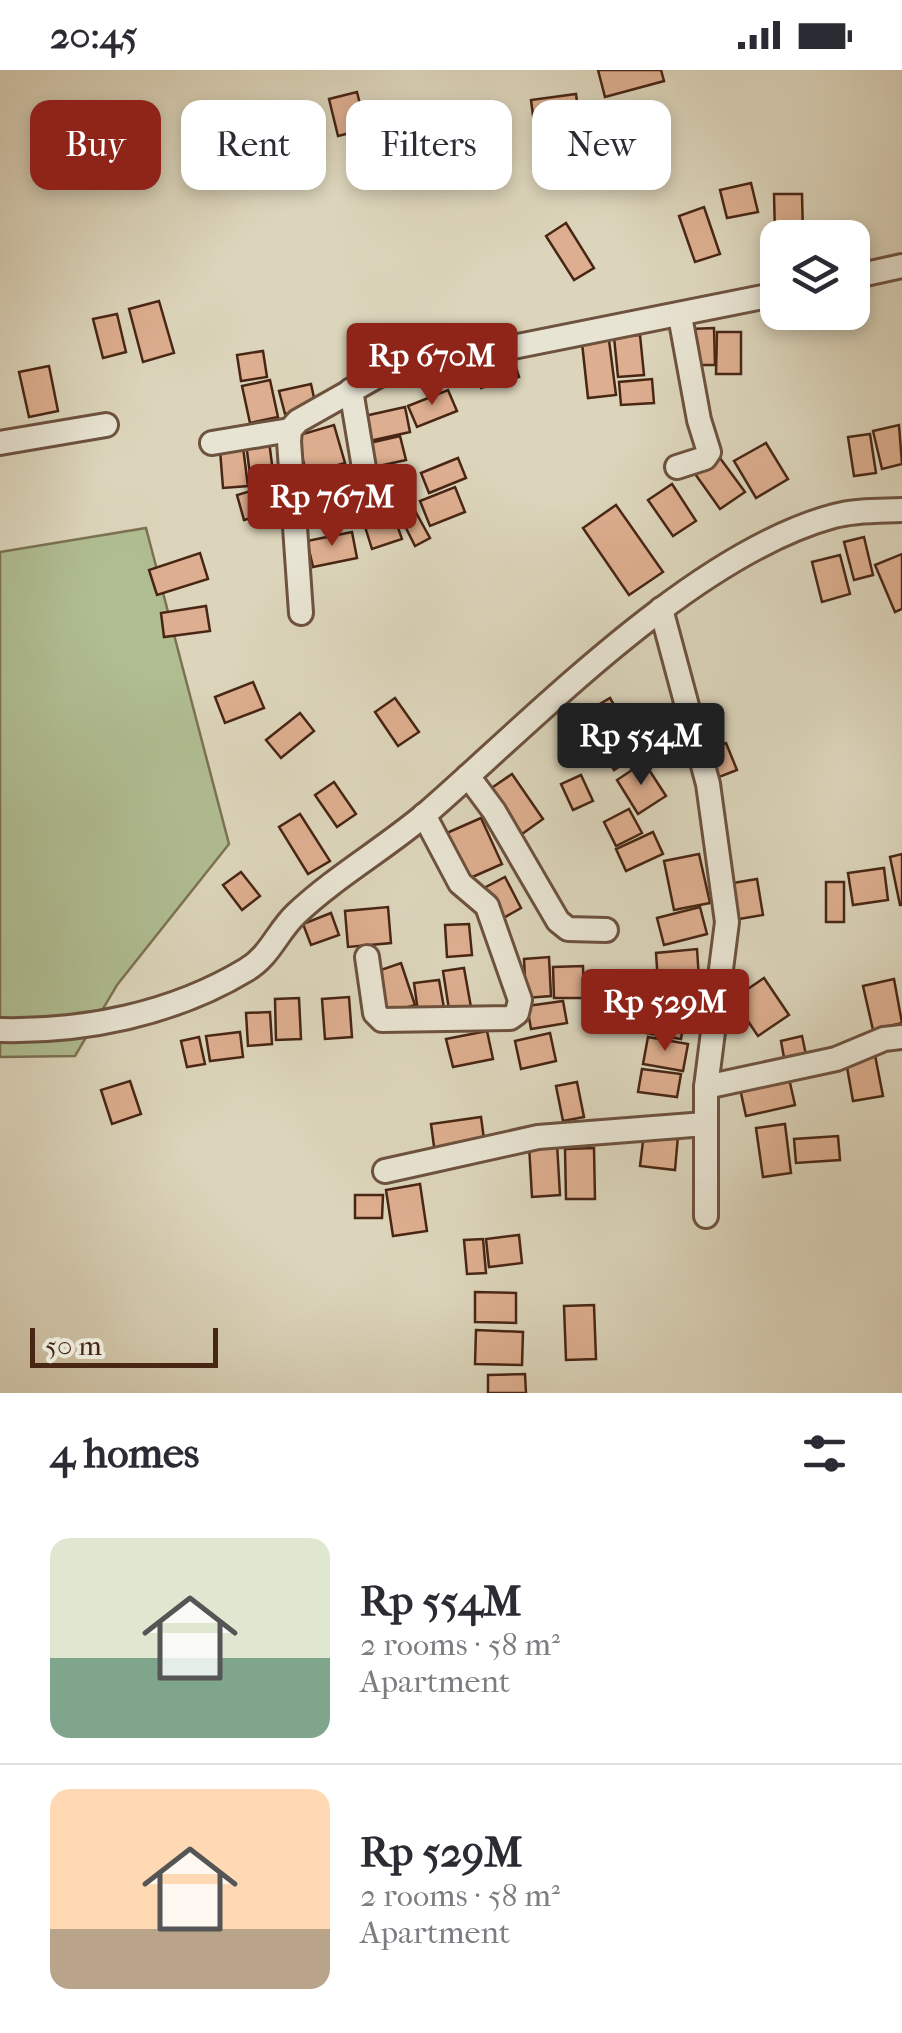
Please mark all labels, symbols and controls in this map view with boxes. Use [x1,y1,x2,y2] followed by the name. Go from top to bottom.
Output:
[50,13,138,58] text: 20:45
[30,100,161,190] chip: Buy
[181,100,326,190] chip: Rent
[346,100,512,190] chip: Filters
[532,100,671,190] chip: New
[760,220,870,330] map controls
[760,220,870,330] button: layers
[340,323,524,408] pin: Rp 670M
[369,337,495,374] text: Rp 670M
[240,464,424,549] pin: Rp 767M
[270,478,394,515] text: Rp 767M
[549,703,733,788] pin: Rp 554M
[579,717,703,754] text: Rp 554M
[573,969,757,1054] pin: Rp 529M
[603,983,727,1020] text: Rp 529M
[30,1323,218,1368] scale bar
[45,1329,102,1362] text: 50 m
[797,1426,852,1481] icon: filters
[50,1429,199,1478] text: 4 homes
[360,1577,522,1626] text: Rp 554M
[130,1578,250,1698] icon: home
[360,1626,560,1663] text: 2 rooms · 58 m²
[360,1663,510,1700] text: Apartment
[360,1828,522,1877] text: Rp 529M
[130,1829,250,1949] icon: home
[360,1877,560,1914] text: 2 rooms · 58 m²
[360,1914,510,1951] text: Apartment

